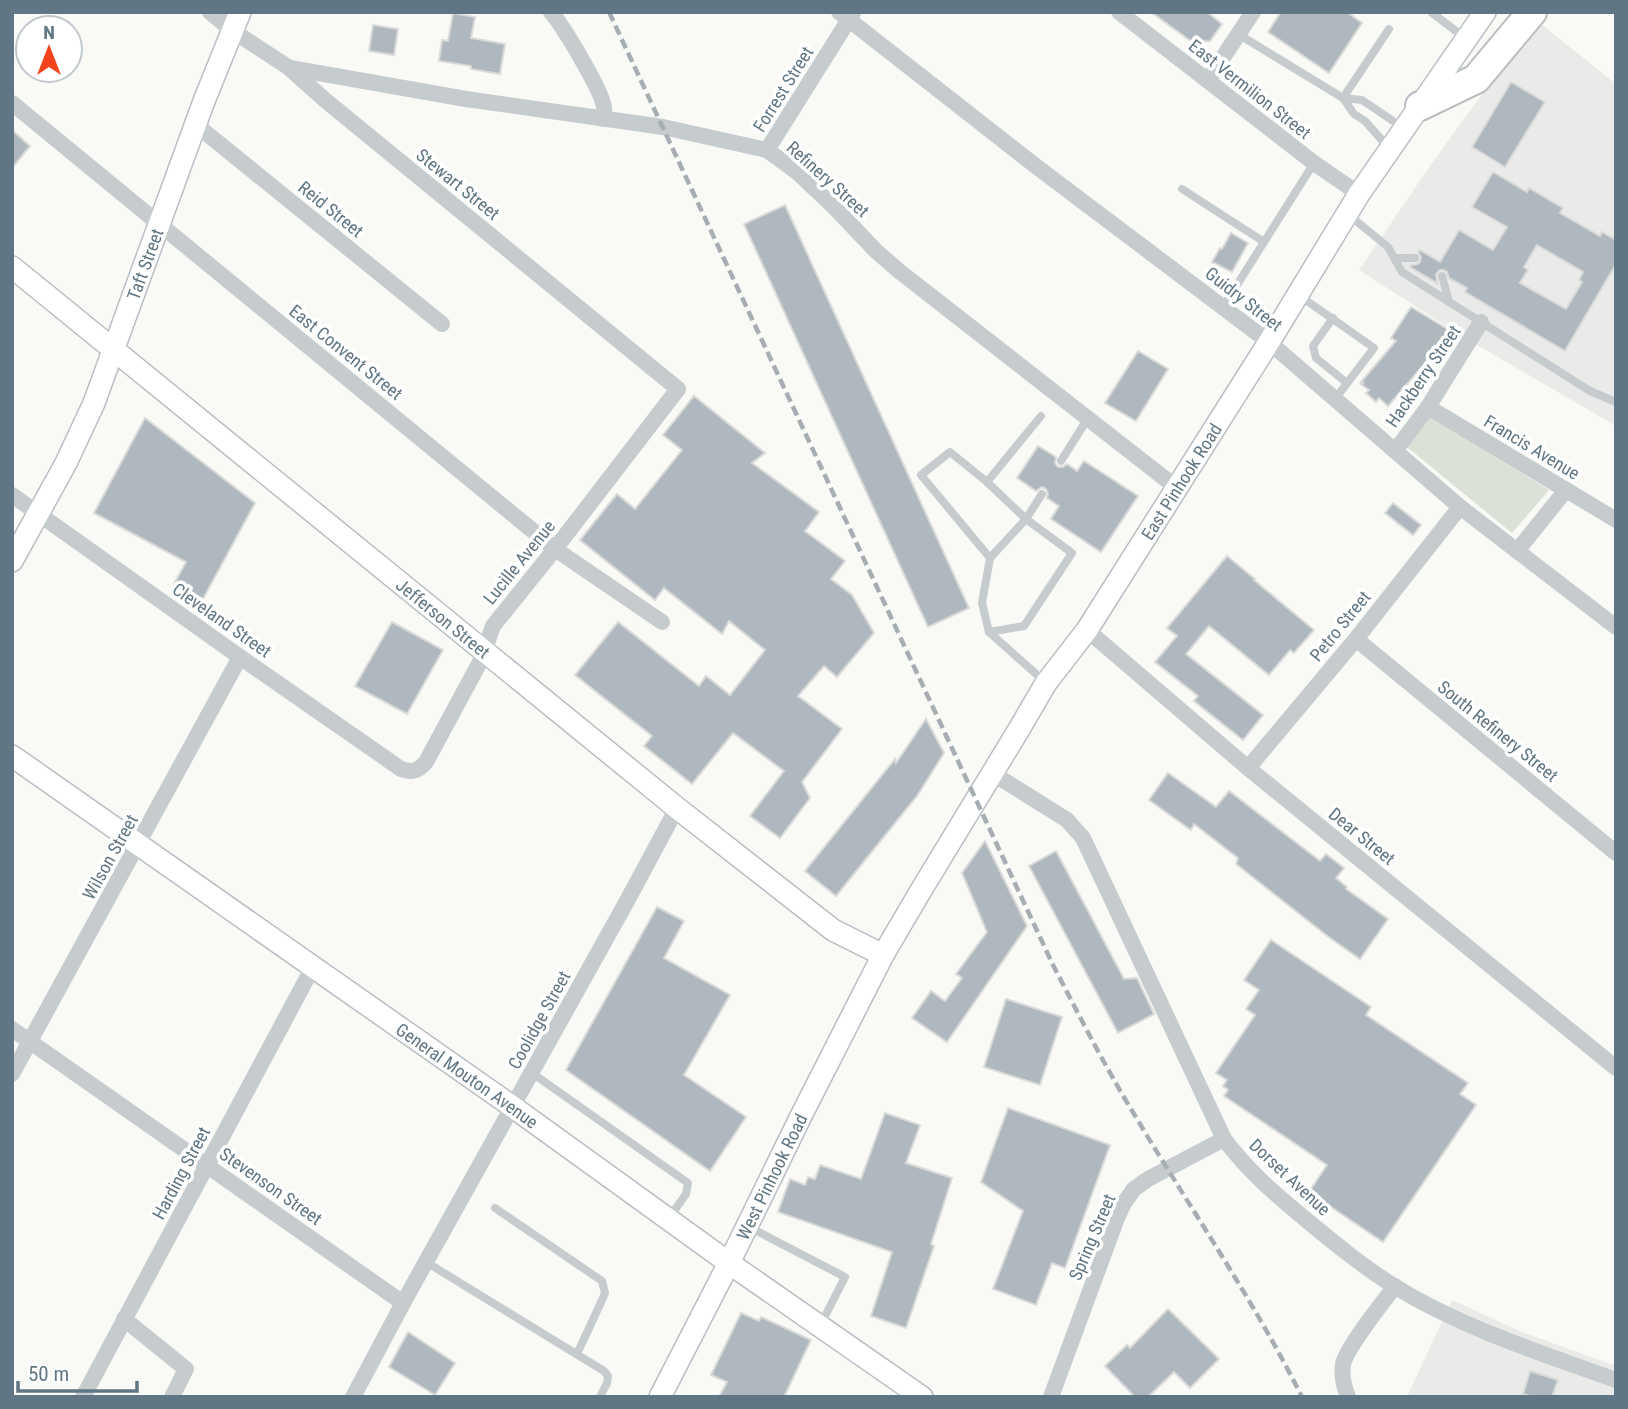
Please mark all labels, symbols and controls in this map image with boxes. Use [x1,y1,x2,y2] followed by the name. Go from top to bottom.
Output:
[14,14,84,84] north arrow
[43,21,55,44] text: N
[1185,35,1315,143] street label: East Vermilion Street
[749,42,817,136] street label: Forrest Street
[783,137,873,221] street label: Refinery Street
[412,144,504,224] street label: Stewart Street
[294,176,368,242] street label: Reid Street
[122,225,167,303] street label: Taft Street
[1201,262,1287,336] street label: Guidry Street
[285,300,407,404] street label: East Convent Street
[1381,321,1465,431] street label: Hackberry Street
[1481,410,1583,484] street label: Francis Avenue
[1136,419,1225,543] street label: East Pinhook Road
[479,516,559,608] street label: Lucille Avenue
[392,574,494,662] street label: Jefferson Street
[169,578,275,662] street label: Cleveland Street
[1305,587,1375,665] street label: Petro Street
[1434,676,1562,786] street label: South Refinery Street
[1325,803,1399,869] street label: Dear Street
[78,811,142,903] street label: Wilson Street
[503,967,575,1073] street label: Coolidge Street
[392,1018,542,1132] street label: General Mouton Avenue
[732,1110,811,1243] street label: West Pinhook Road
[148,1123,214,1223] street label: Harding Street
[1245,1134,1335,1220] street label: Dorset Avenue
[216,1143,326,1229] street label: Stevenson Street
[1064,1191,1120,1283] street label: Spring Street
[18,1350,136,1394] scale bar
[28,1362,69,1386] text: 50 m

